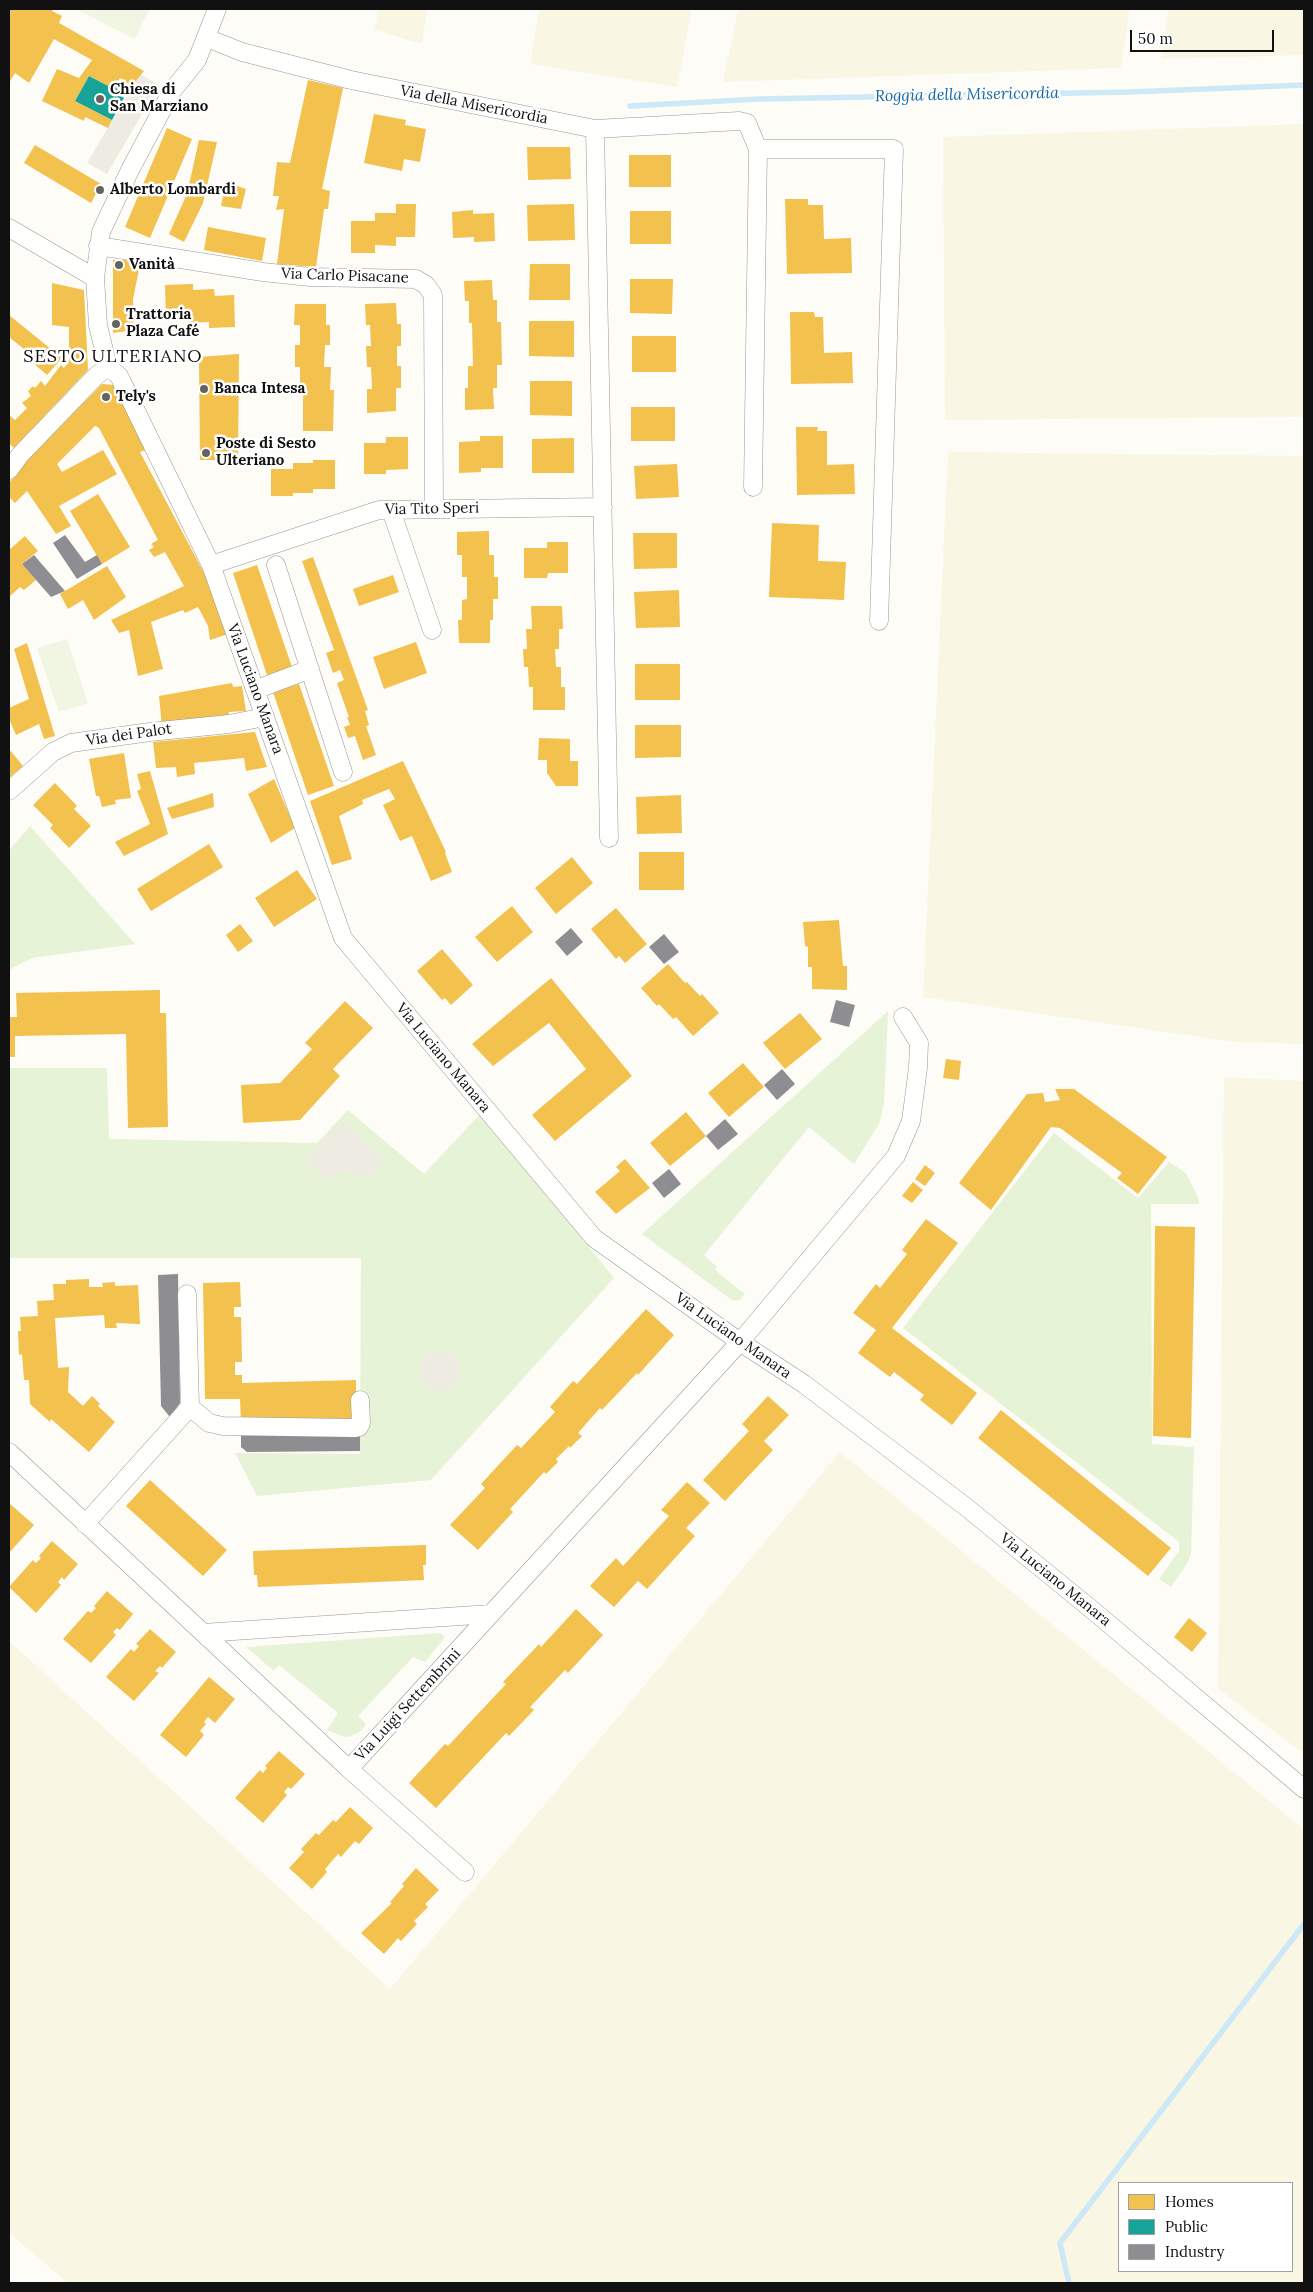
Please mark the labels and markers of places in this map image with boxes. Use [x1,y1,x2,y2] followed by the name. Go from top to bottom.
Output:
[110,81,208,116] place label: Chiesa di San Marziano
[94,93,106,105] marker: Chiesa di San Marziano
[110,181,236,199] place label: Alberto Lombardi
[94,184,106,196] marker: Alberto Lombardi
[129,256,175,274] place label: Vanità
[113,259,125,271] marker: Vanità
[126,306,199,341] place label: Trattoria Plaza Café
[110,318,122,330] marker: Trattoria Plaza Café
[214,380,305,398] place label: Banca Intesa
[198,383,210,395] marker: Banca Intesa
[116,388,156,406] place label: Tely's
[100,391,112,403] marker: Tely's
[216,435,316,470] place label: Poste di Sesto Ulteriano
[200,447,212,459] marker: Poste di Sesto Ulteriano

